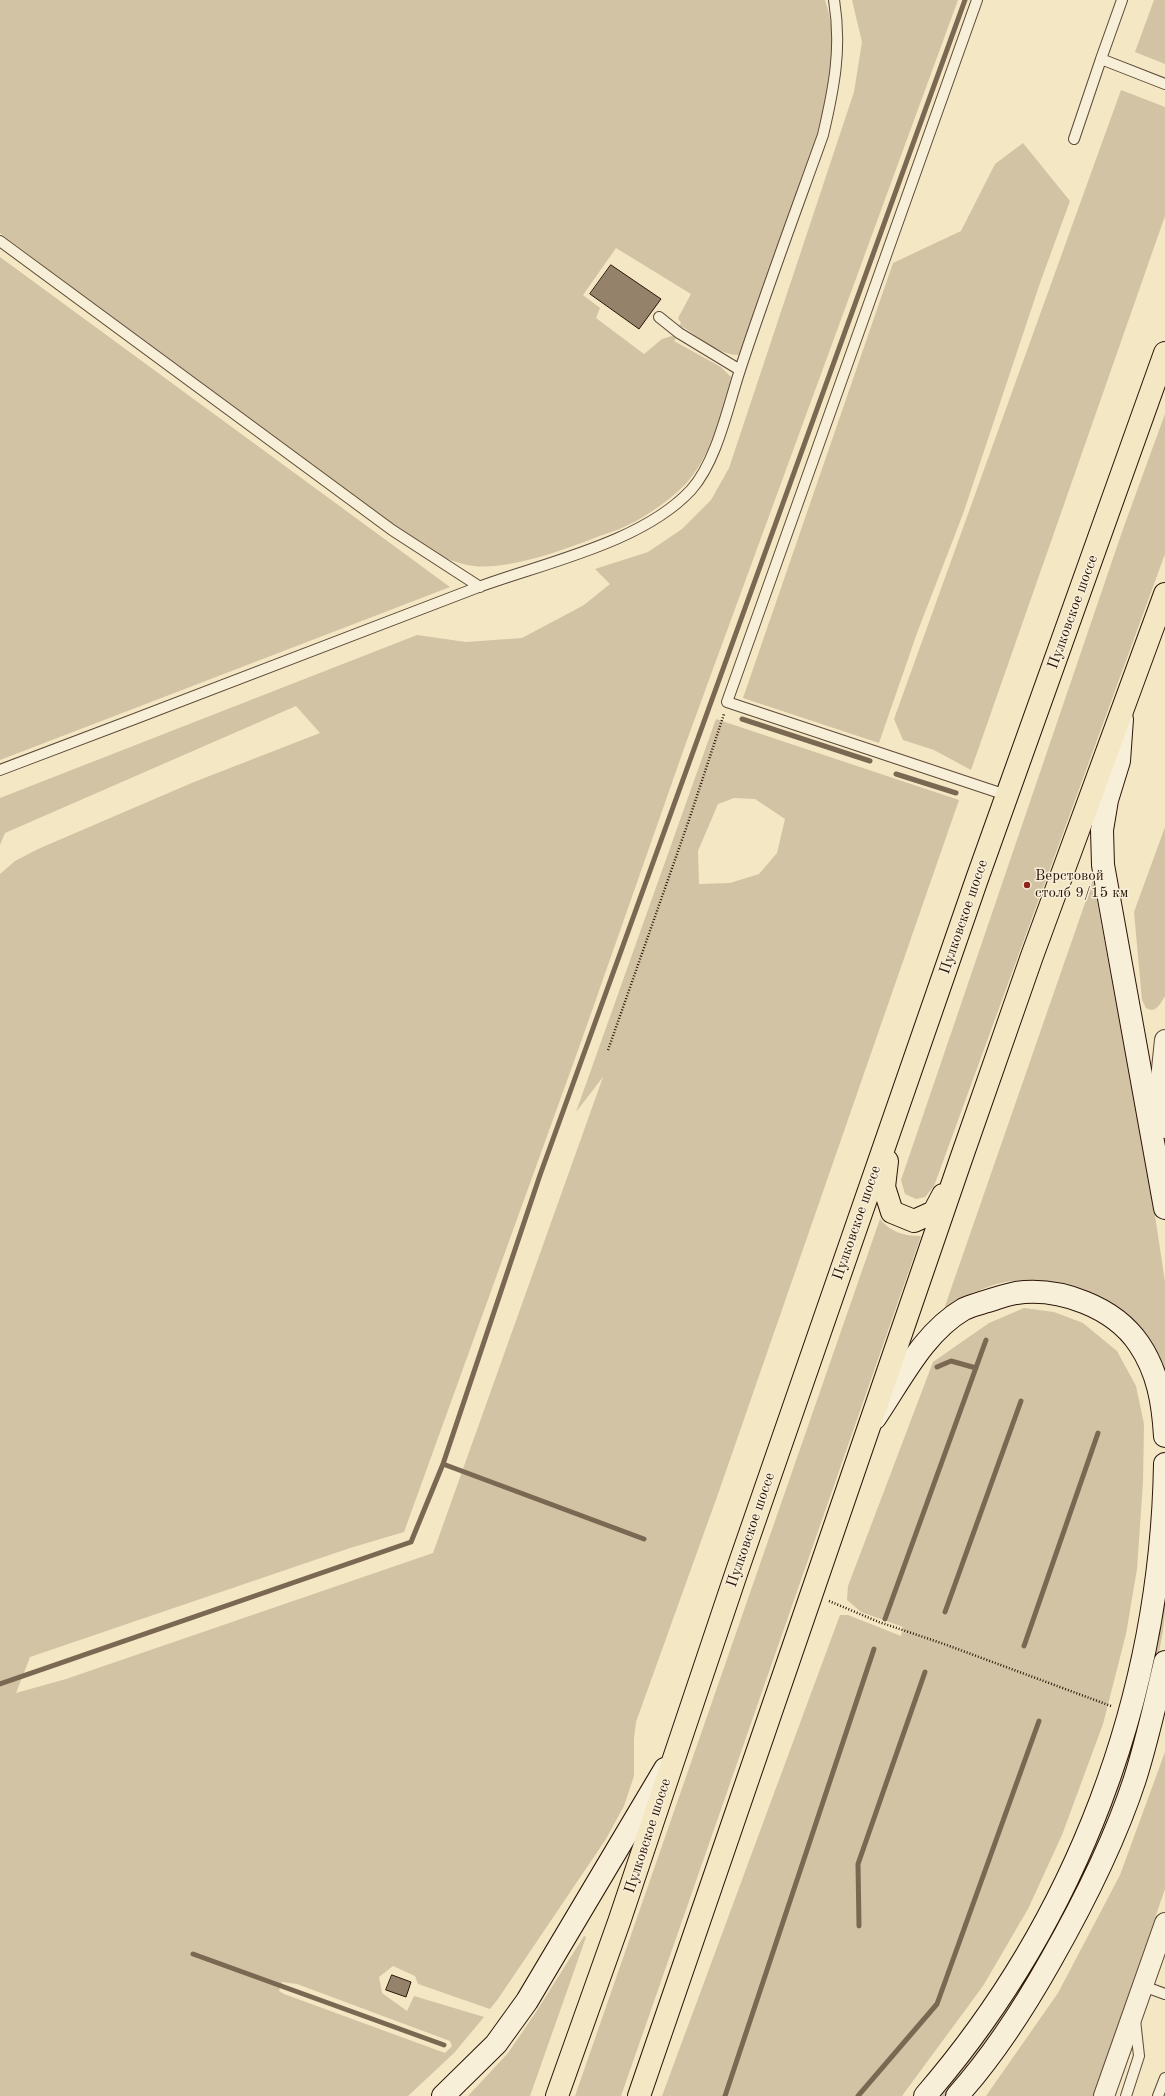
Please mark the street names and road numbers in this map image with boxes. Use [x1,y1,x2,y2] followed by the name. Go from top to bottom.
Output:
[1044,552,1102,672] street label: Пулковское шоссе
[936,857,992,977] street label: Пулковское шоссе
[829,1163,885,1283] street label: Пулковское шоссе
[723,1470,779,1590] street label: Пулковское шоссе
[621,1776,675,1896] street label: Пулковское шоссе

